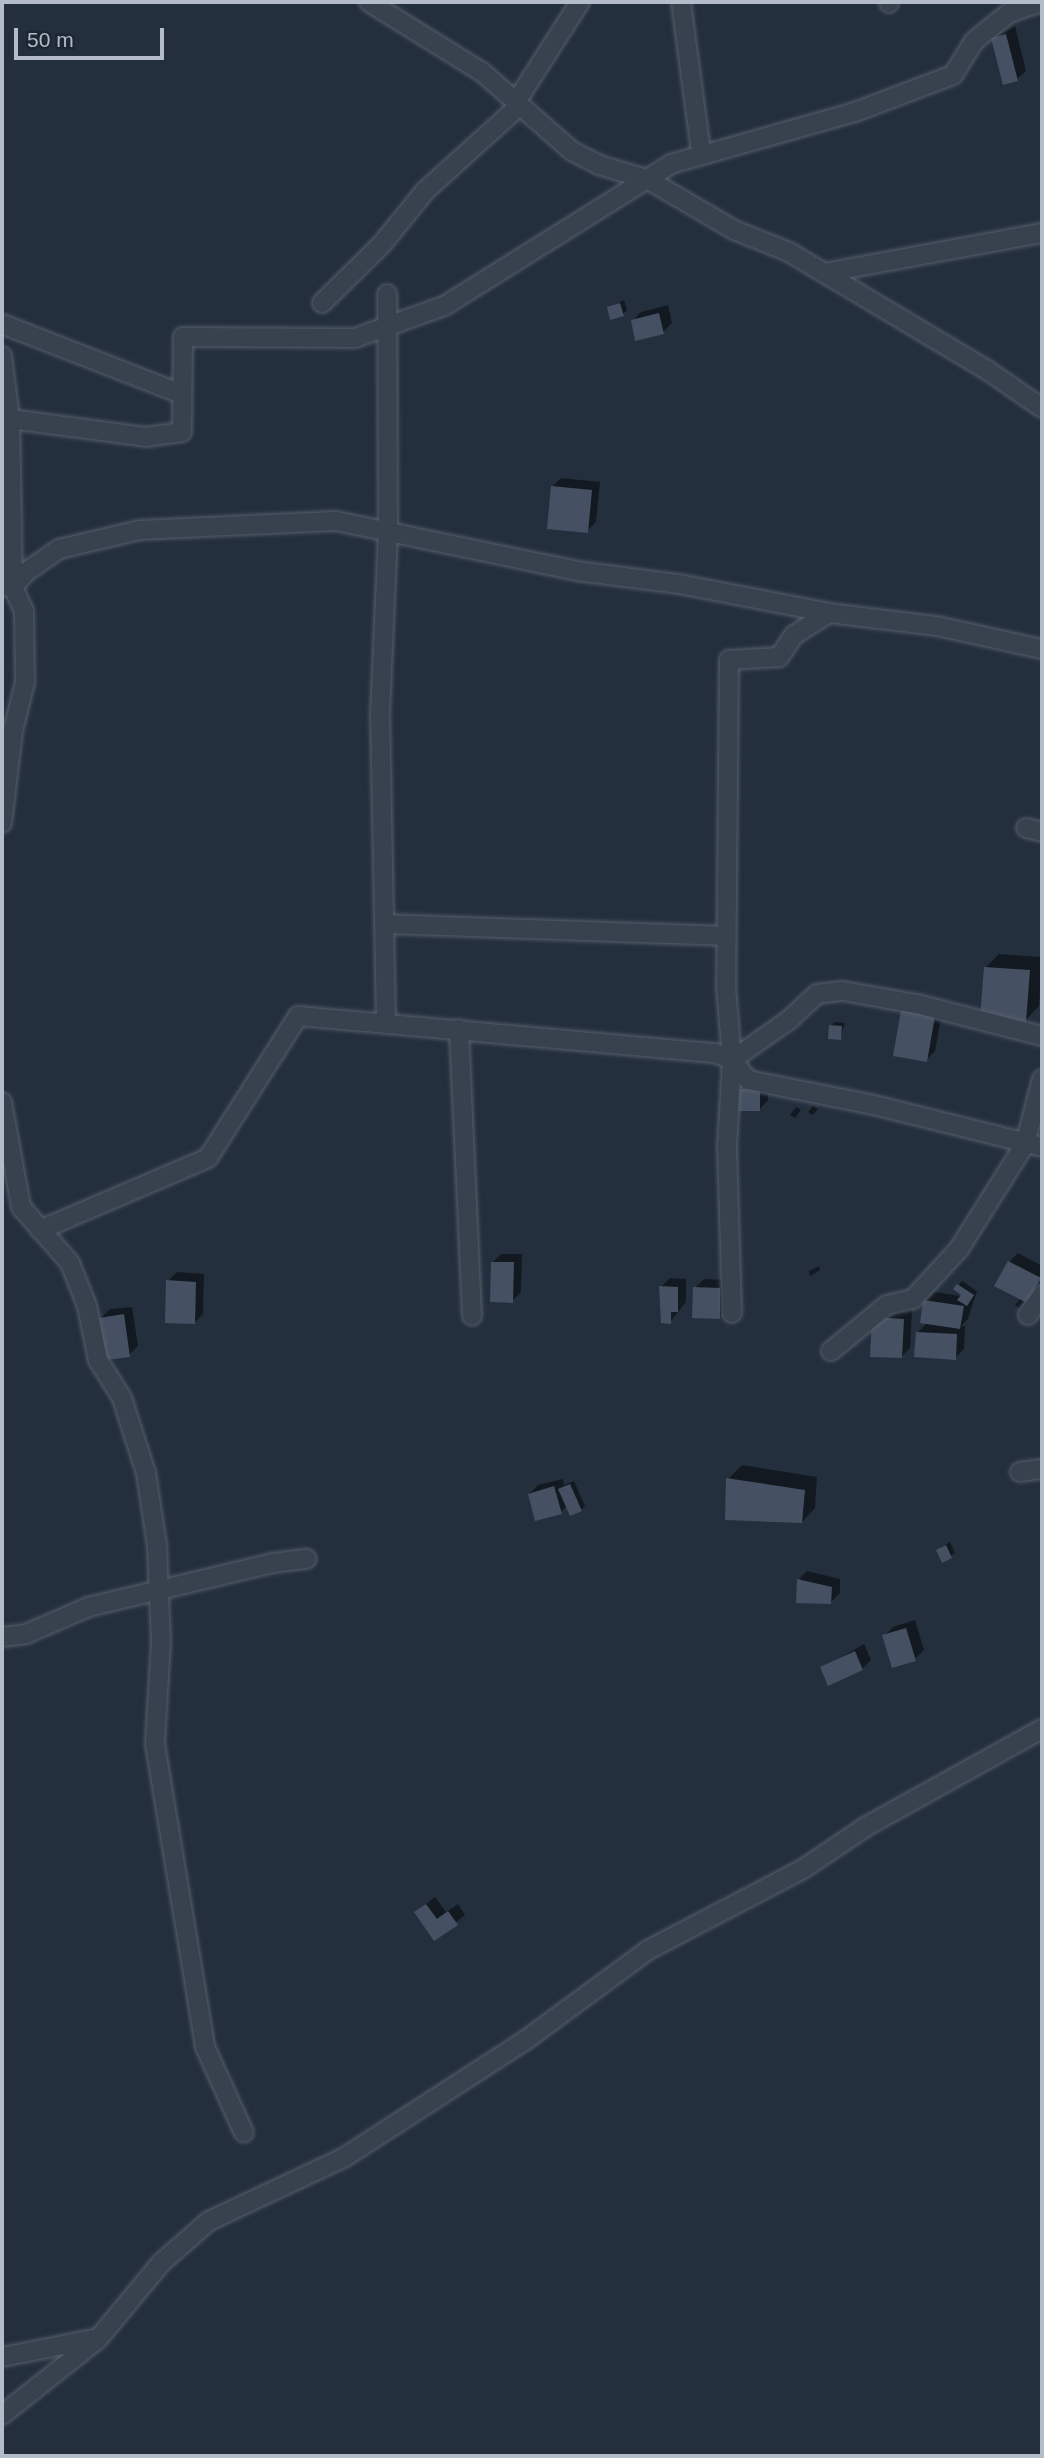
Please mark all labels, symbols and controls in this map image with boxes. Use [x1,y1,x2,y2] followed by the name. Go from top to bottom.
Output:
[18,14,168,58] scale bar
[27,28,74,51] text: 50 m

